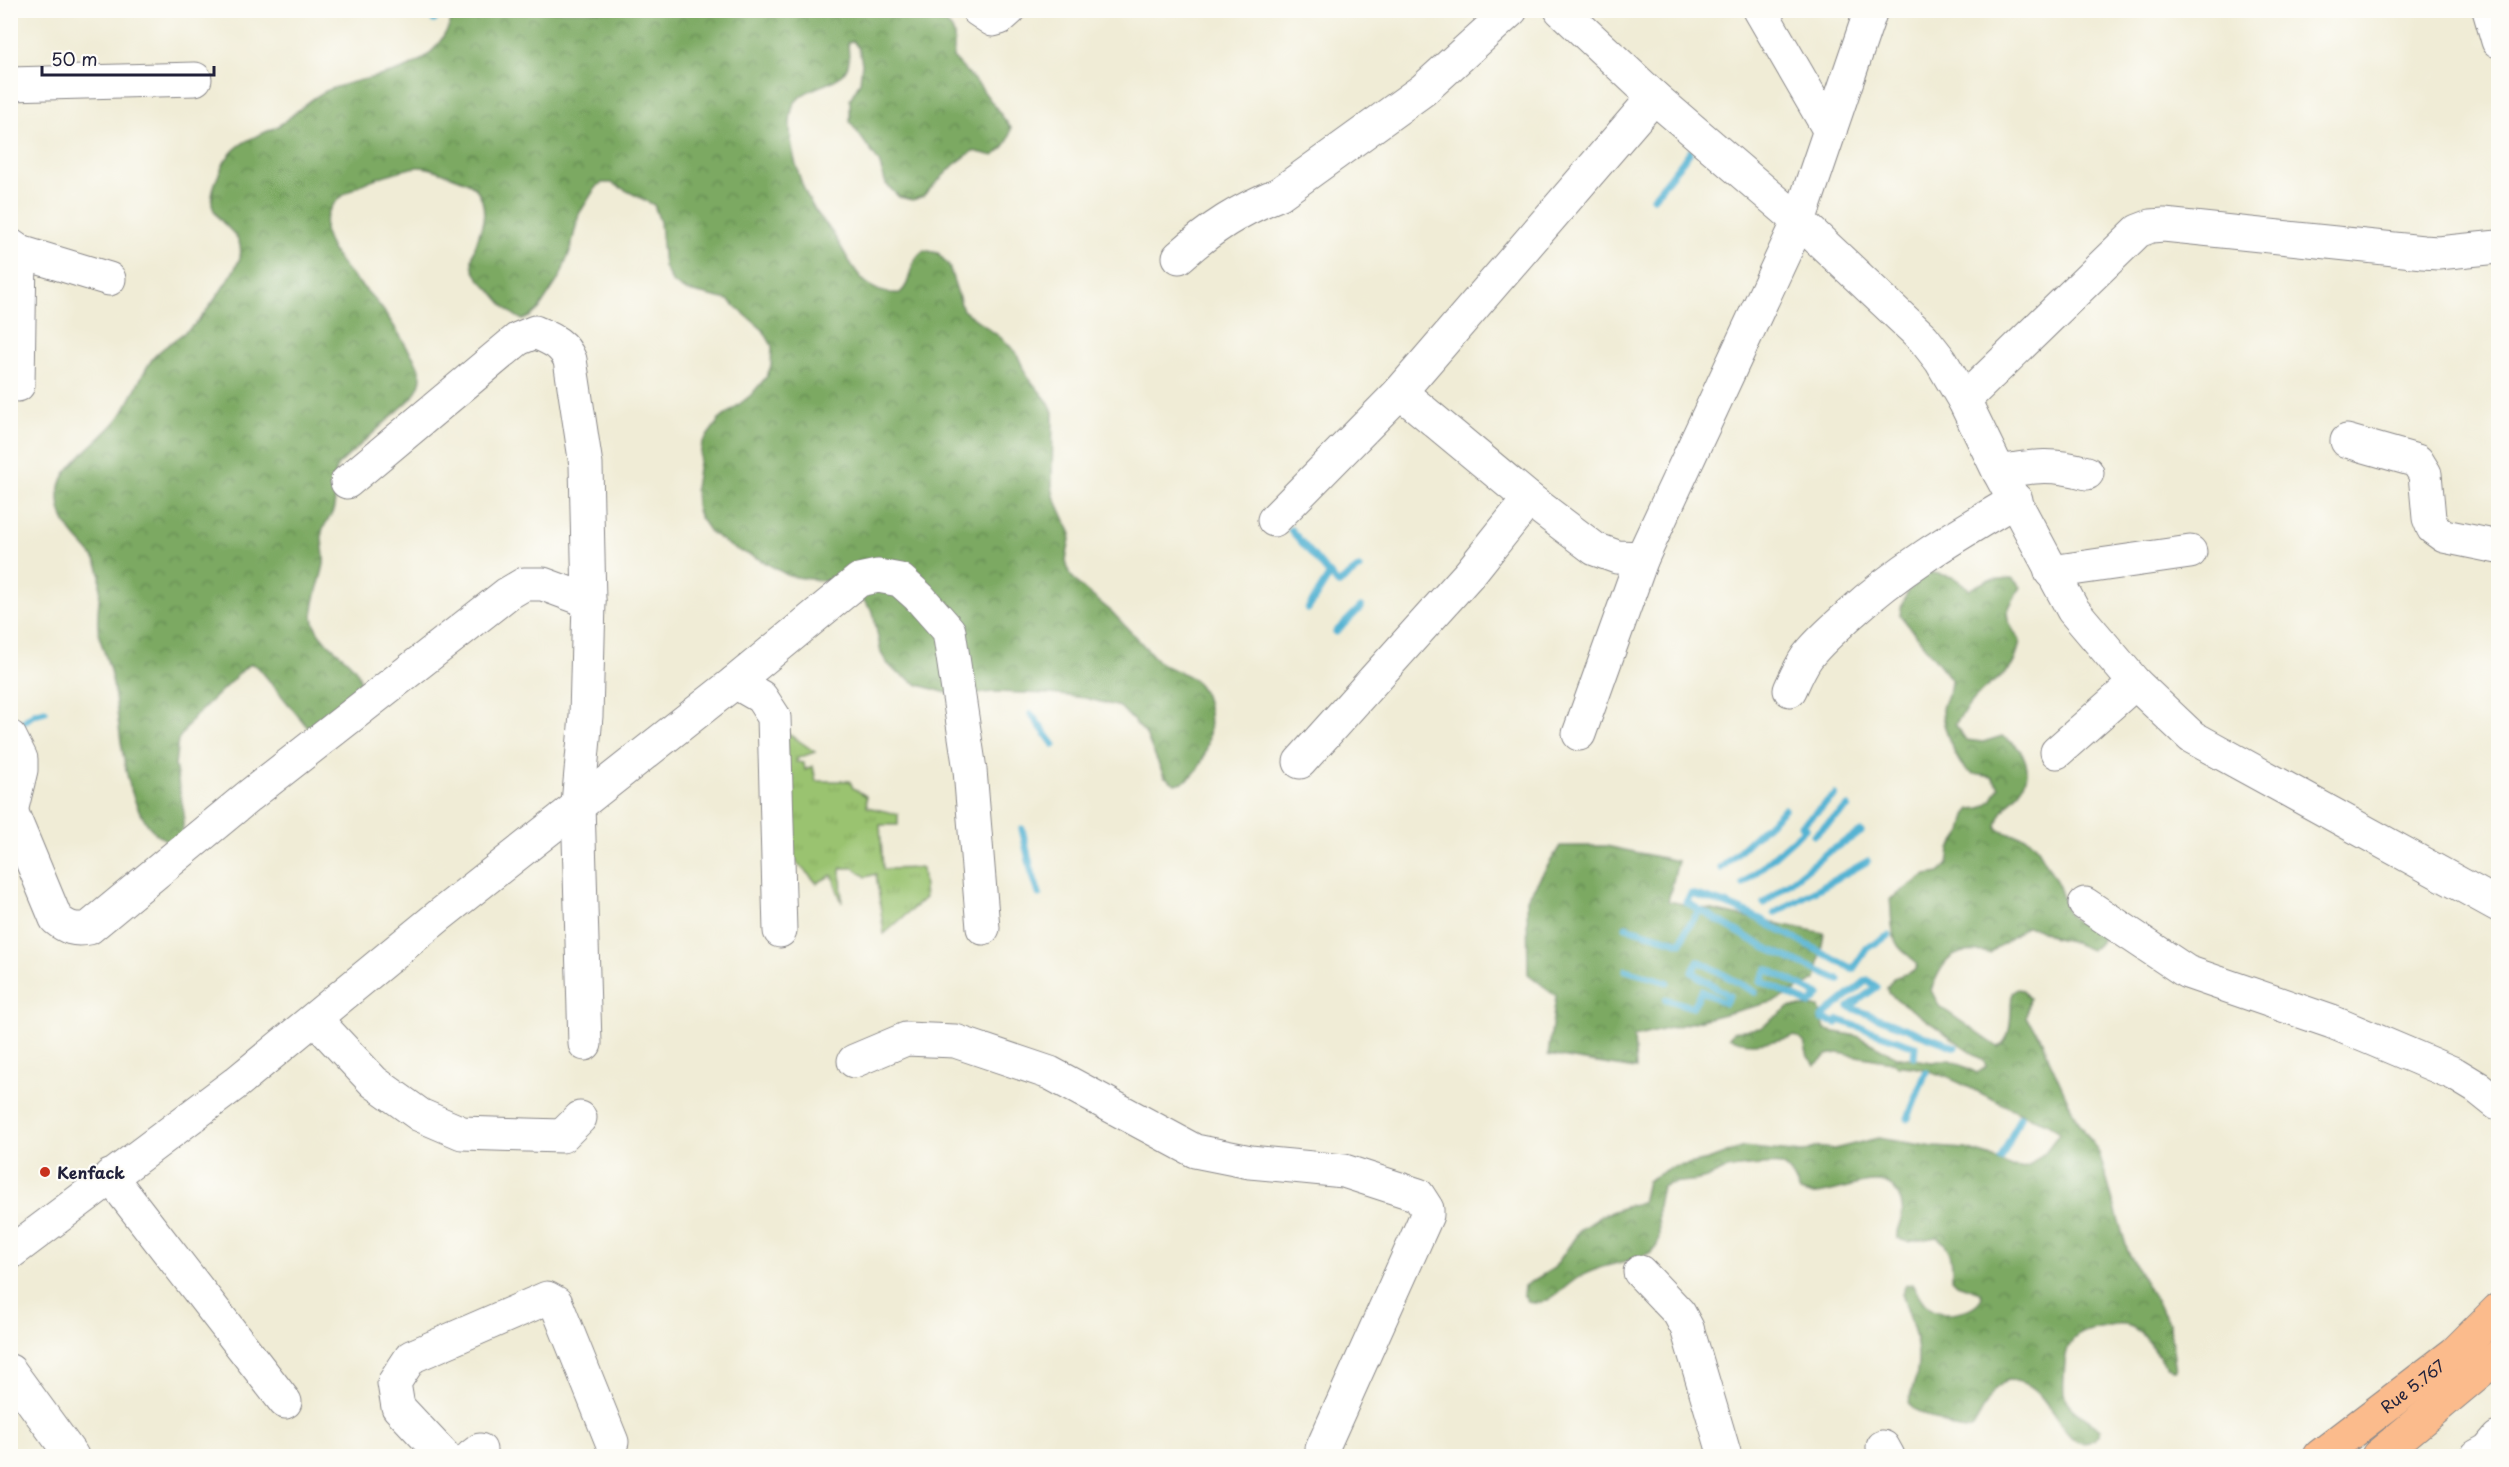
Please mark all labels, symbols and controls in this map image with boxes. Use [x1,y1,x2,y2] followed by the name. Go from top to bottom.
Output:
[42,39,214,77] scale bar
[51,45,98,72] text: 50 m
[57,1160,125,1184] place label: Kenfack
[38,1165,52,1179] marker: Kenfack
[2375,1353,2449,1418] street label: Rue 5.767

